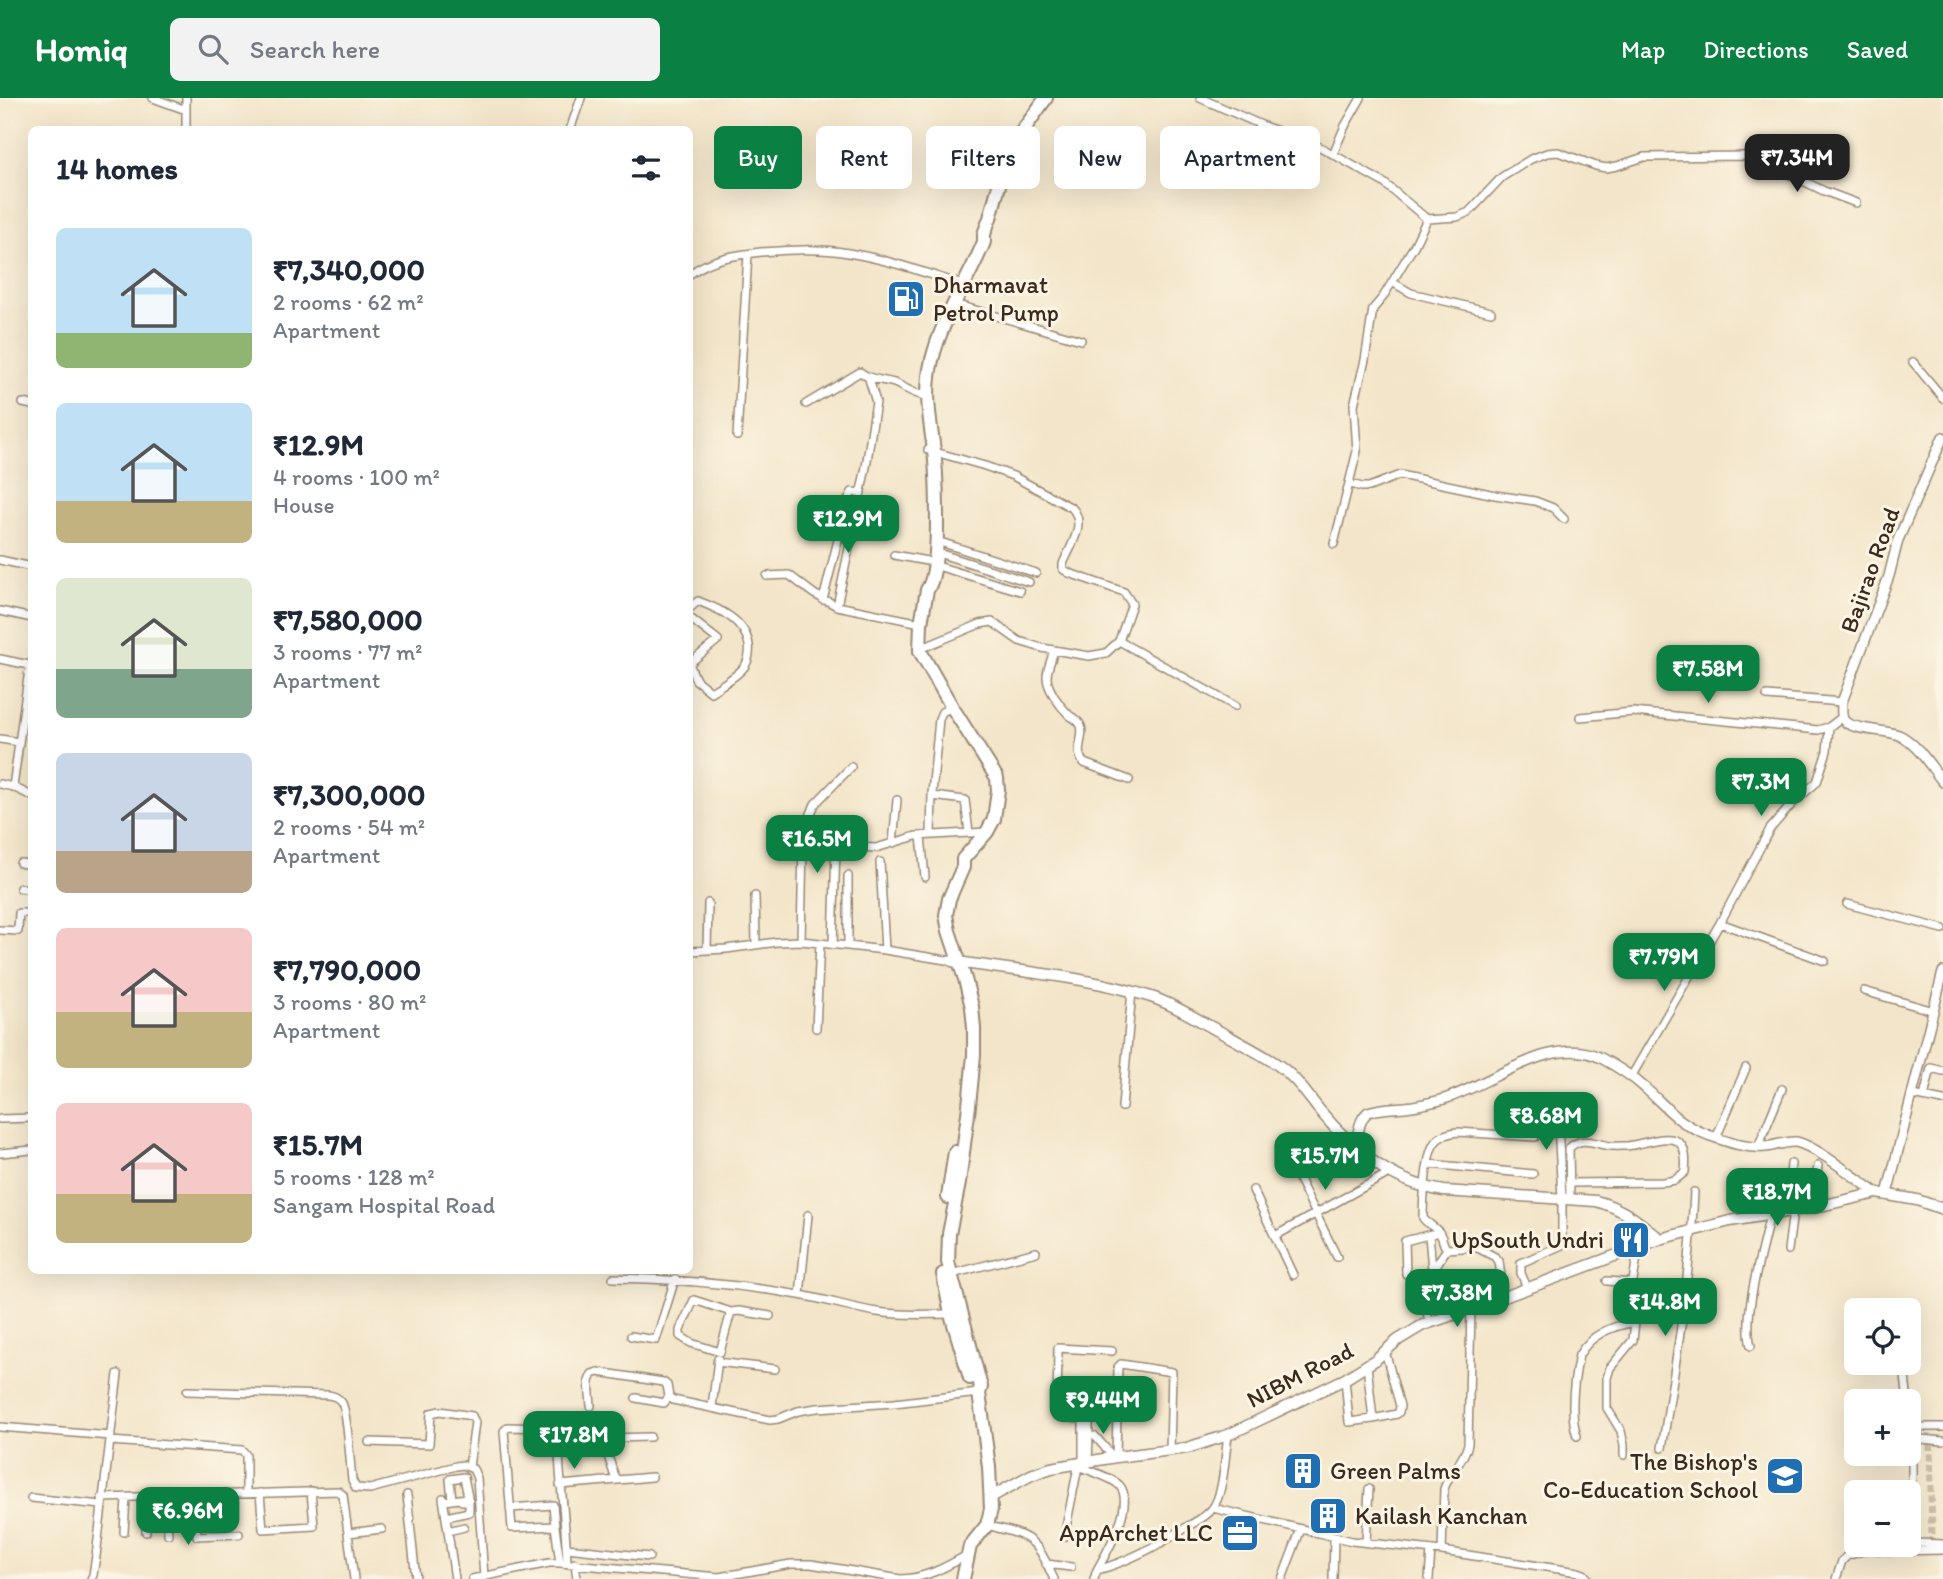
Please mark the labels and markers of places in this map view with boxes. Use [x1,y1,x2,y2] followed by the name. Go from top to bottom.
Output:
[1740,134,1854,194] pin: ₹7.34M
[933,270,1059,327] place label: Dharmavat Petrol Pump
[885,278,927,320] fuel station icon: Dharmavat Petrol Pump
[791,496,905,555] pin: ₹12.9M
[1651,646,1765,705] pin: ₹7.58M
[1712,758,1810,818] pin: ₹7.3M
[760,816,874,875] pin: ₹16.5M
[1607,934,1721,993] pin: ₹7.79M
[1489,1093,1603,1152] pin: ₹8.68M
[1268,1132,1382,1192] pin: ₹15.7M
[1720,1168,1834,1228] pin: ₹18.7M
[1610,1219,1652,1261] restaurant icon: UpSouth Undri
[1451,1225,1604,1254] place label: UpSouth Undri
[1400,1270,1514,1329] pin: ₹7.38M
[1608,1278,1722,1338] pin: ₹14.8M
[1046,1376,1160,1436] pin: ₹9.44M
[517,1412,631,1471] pin: ₹17.8M
[1543,1447,1758,1504] place label: The Bishop's Co-Education School
[1282,1450,1324,1492] building icon: Green Palms
[1764,1455,1806,1497] school or university icon: The Bishop's Co-Education School
[1330,1456,1461,1485] place label: Green Palms
[131,1488,245,1547] pin: ₹6.96M
[1307,1495,1349,1537] building icon: Kailash Kanchan
[1355,1501,1528,1530] place label: Kailash Kanchan
[1219,1512,1261,1554] office icon: AppArchet LLC
[1059,1518,1213,1547] place label: AppArchet LLC

